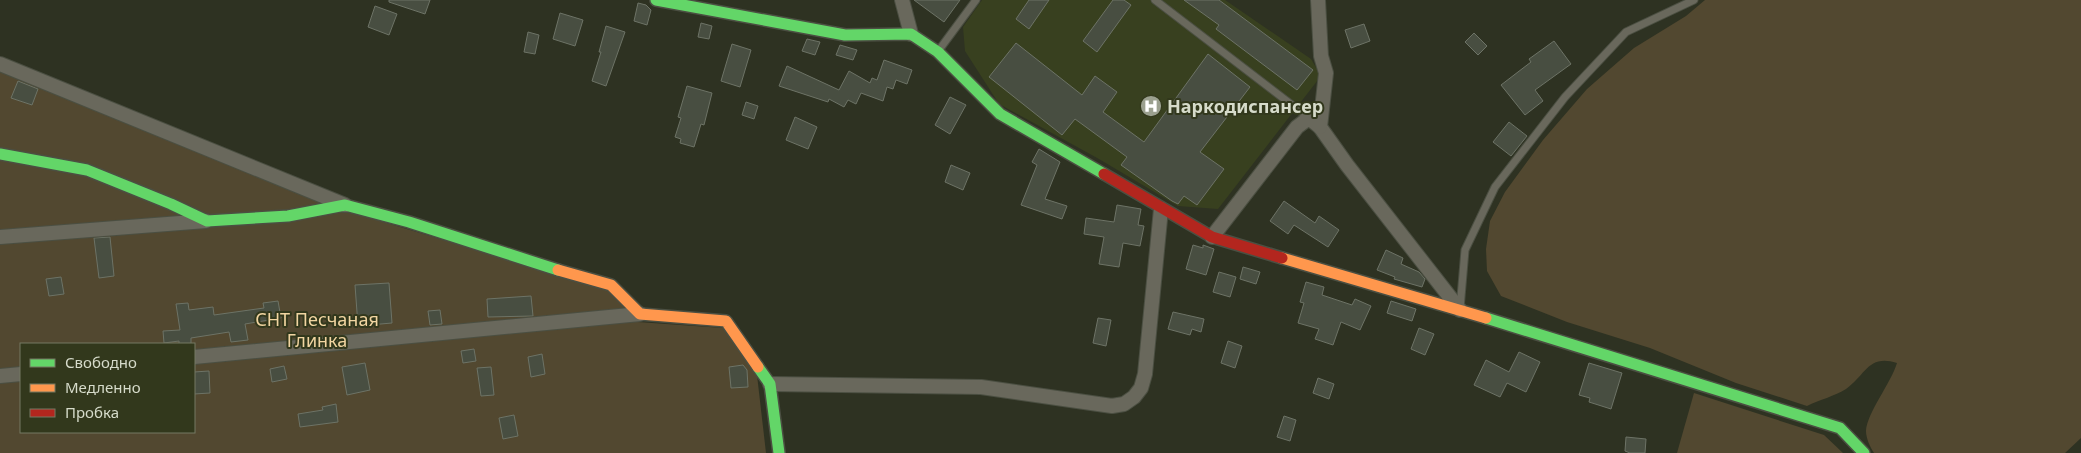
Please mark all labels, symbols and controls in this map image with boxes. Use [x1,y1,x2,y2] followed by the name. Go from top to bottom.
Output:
[1139,94,1163,118] hospital icon: Наркодиспансер
[1167,94,1323,118] place label: Наркодиспансер
[255,307,379,352] park label: СНТ Песчаная Глинка
[20,343,195,433] legend
[65,352,137,372] text: Свободно
[65,377,141,397] text: Медленно
[65,402,119,422] text: Пробка

